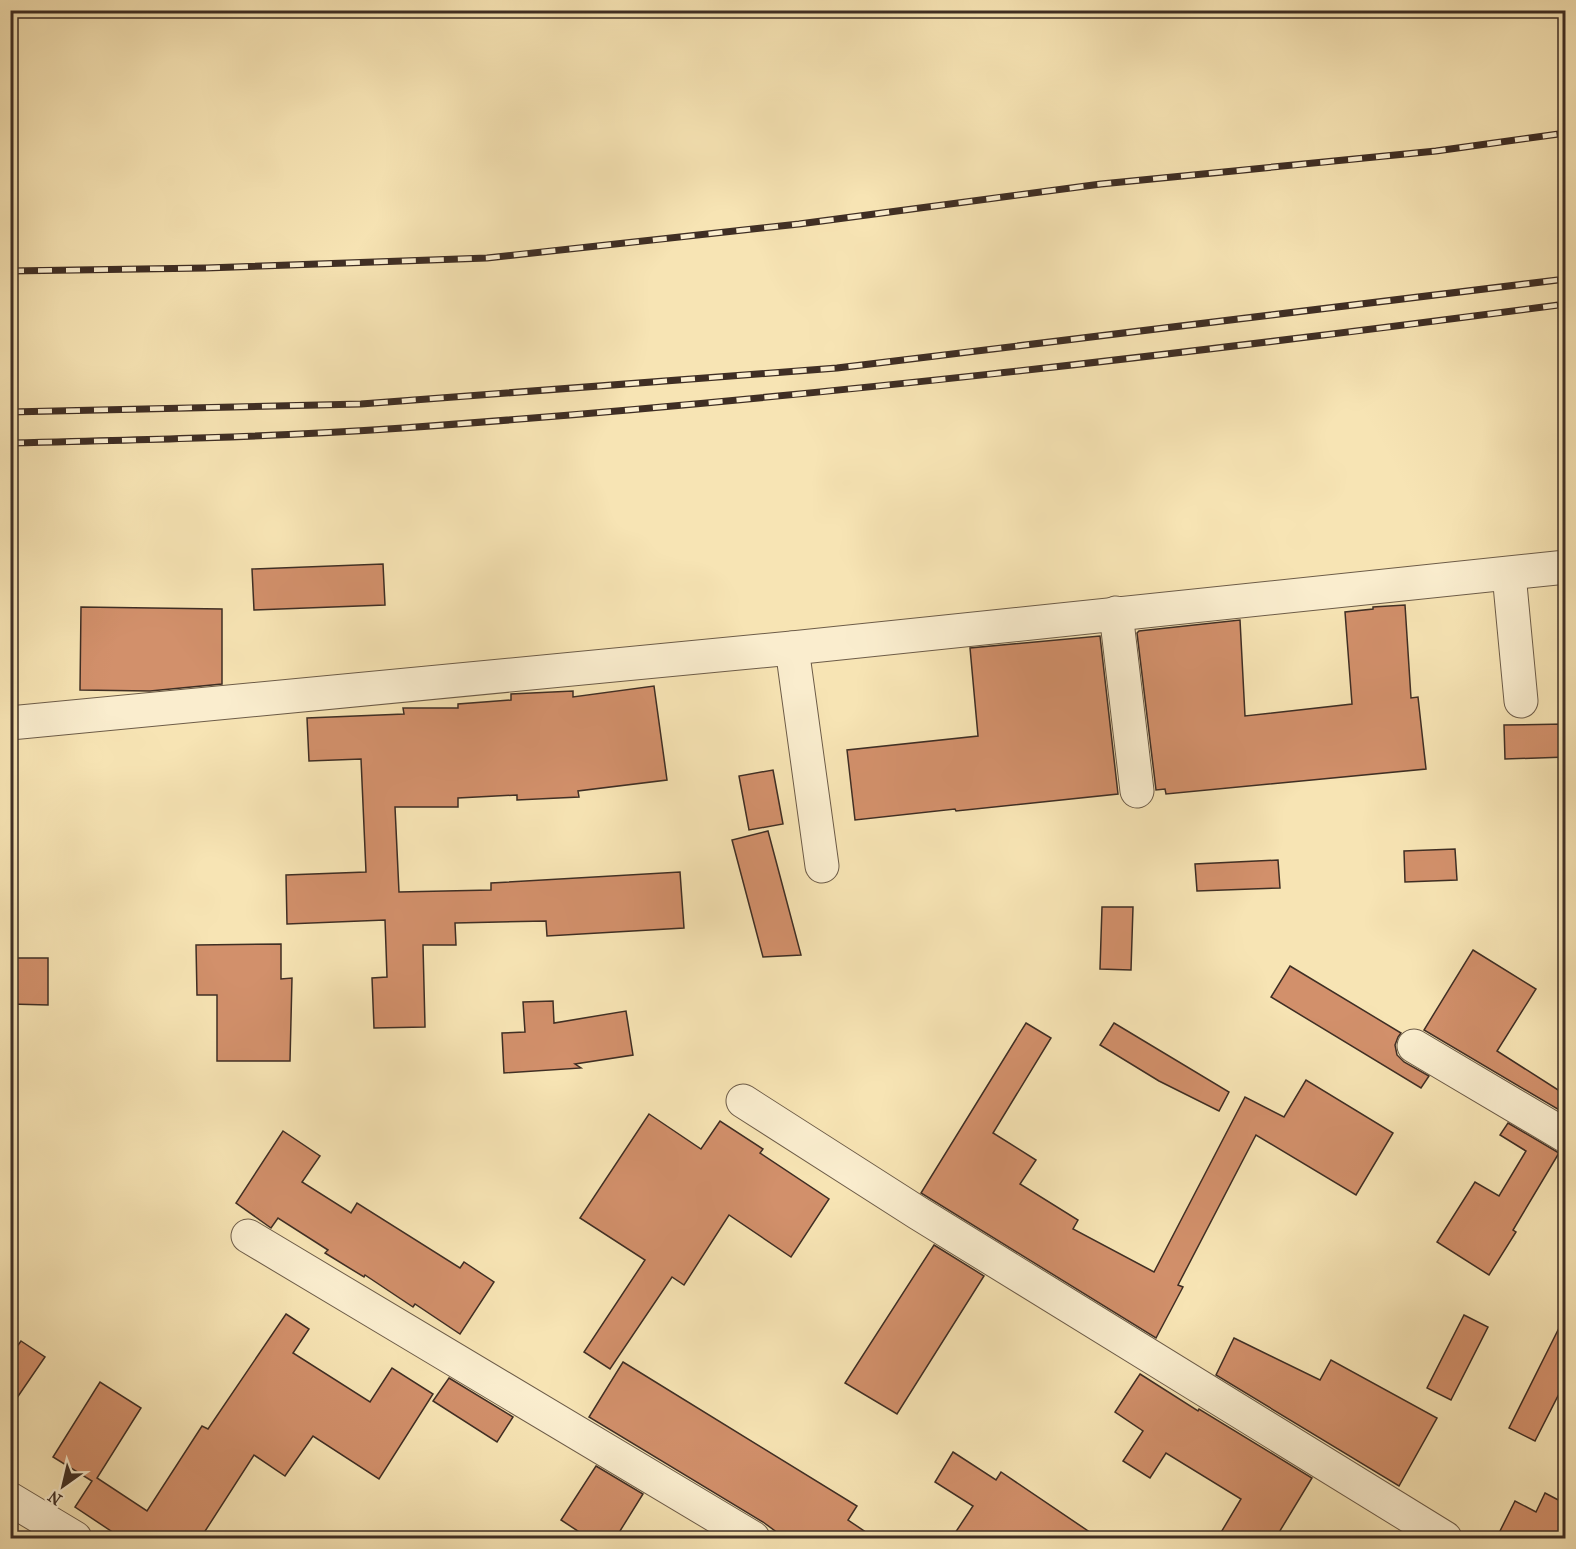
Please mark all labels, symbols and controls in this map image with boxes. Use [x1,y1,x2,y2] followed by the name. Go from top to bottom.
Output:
[33,1456,93,1516] north arrow
[44,1486,65,1509] text: N

